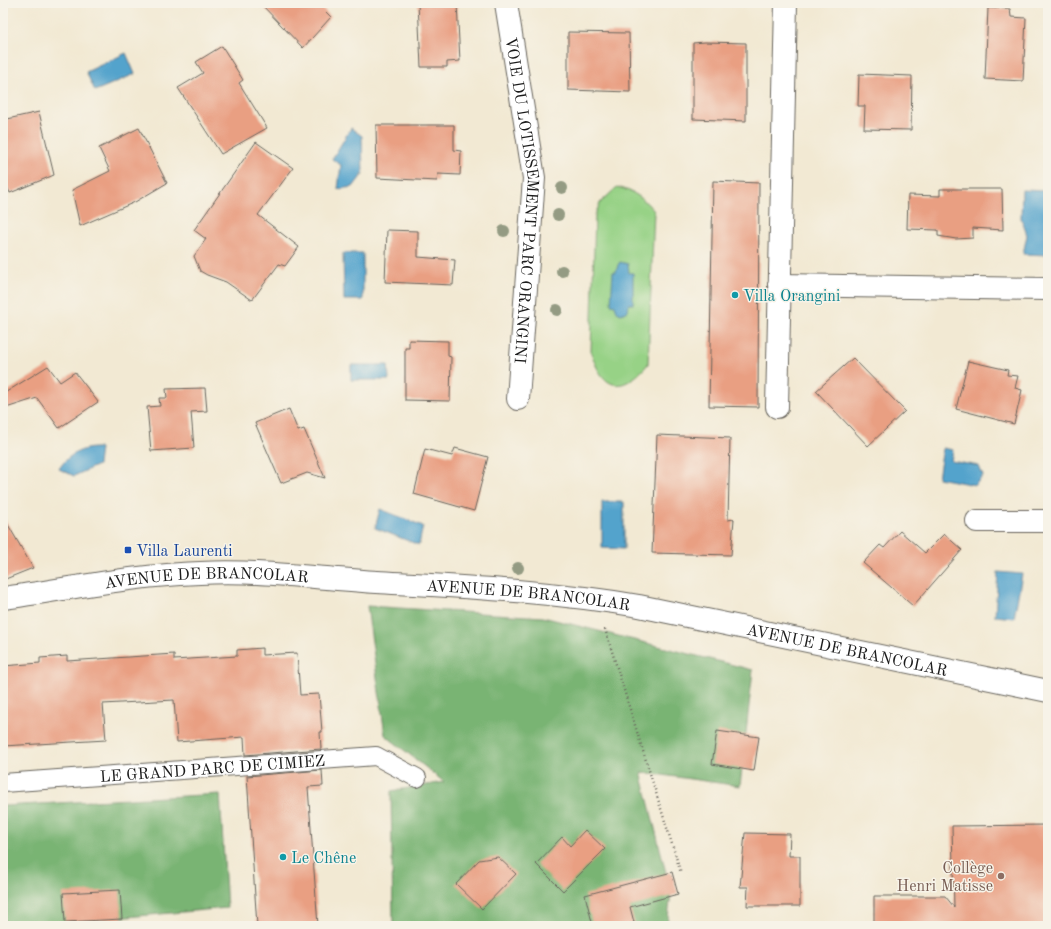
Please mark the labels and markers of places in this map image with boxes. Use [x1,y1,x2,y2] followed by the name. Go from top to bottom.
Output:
[743,289,840,305] place label: Villa Orangini
[730,290,740,300] marker: Villa Orangini
[136,544,233,560] place label: Villa Laurenti
[123,545,133,555] marker: Villa Laurenti
[291,851,356,867] place label: Le Chêne
[278,852,288,862] marker: Le Chêne
[897,861,993,895] place label: Collège Henri Matisse
[996,871,1006,881] marker: Collège Henri Matisse

